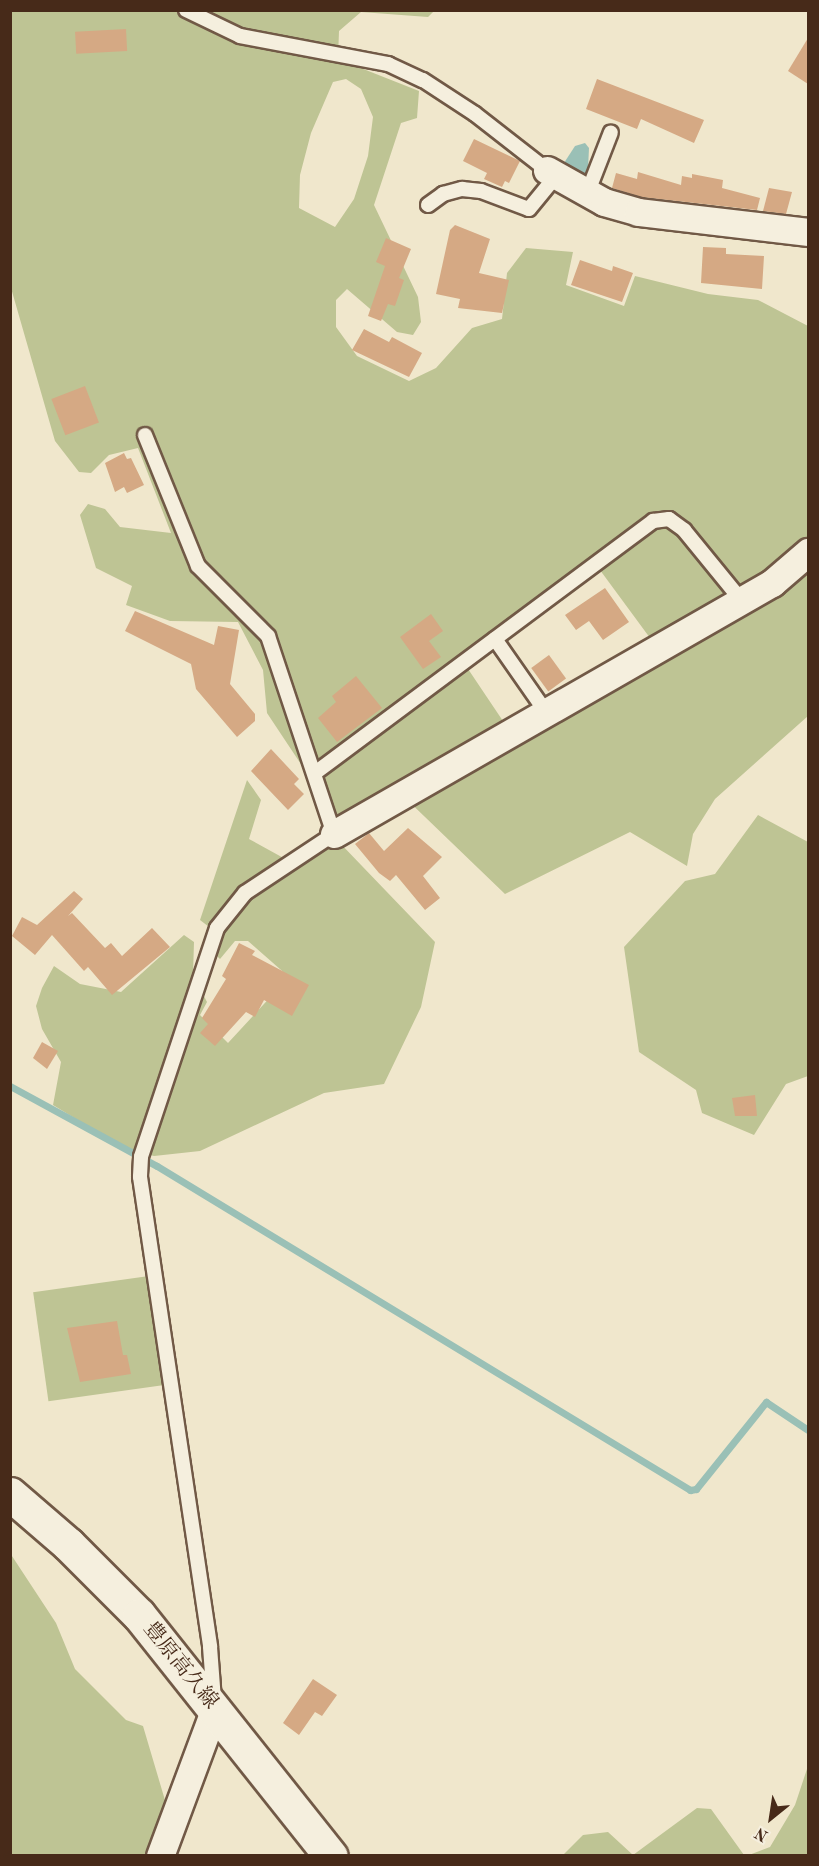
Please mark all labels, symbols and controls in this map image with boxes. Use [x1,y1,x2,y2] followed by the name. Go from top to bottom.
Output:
[137,1617,223,1715] street label: 豊原高久線
[741,1788,801,1848] north arrow
[753,1824,771,1844] text: N

